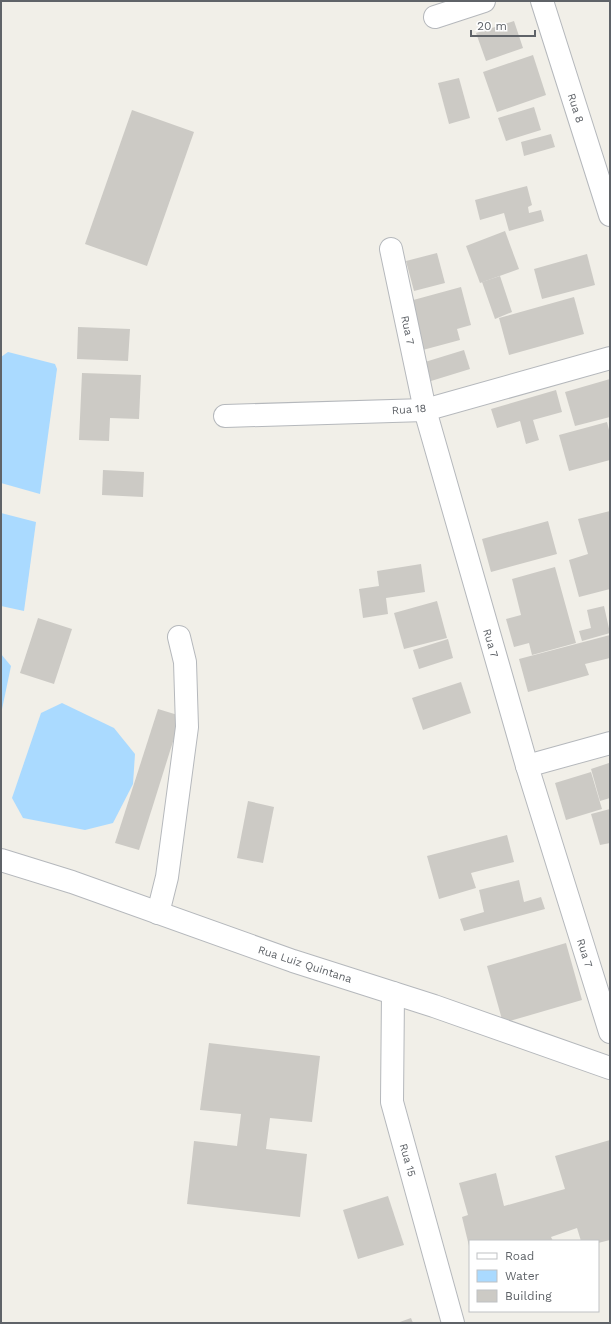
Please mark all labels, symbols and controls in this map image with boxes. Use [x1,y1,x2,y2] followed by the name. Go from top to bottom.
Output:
[471,12,535,38] scale bar
[477,19,507,33] text: 20 m
[565,92,586,125] street label: Rua 8
[398,314,417,346] street label: Rua 7
[391,402,427,417] street label: Rua 18
[480,627,501,659] street label: Rua 7
[574,937,595,969] street label: Rua 7
[256,943,353,986] street label: Rua Luiz Quintana
[397,1142,418,1178] street label: Rua 15
[469,1240,599,1312] legend
[505,1249,534,1263] text: Road
[505,1269,540,1283] text: Water
[505,1289,552,1303] text: Building

